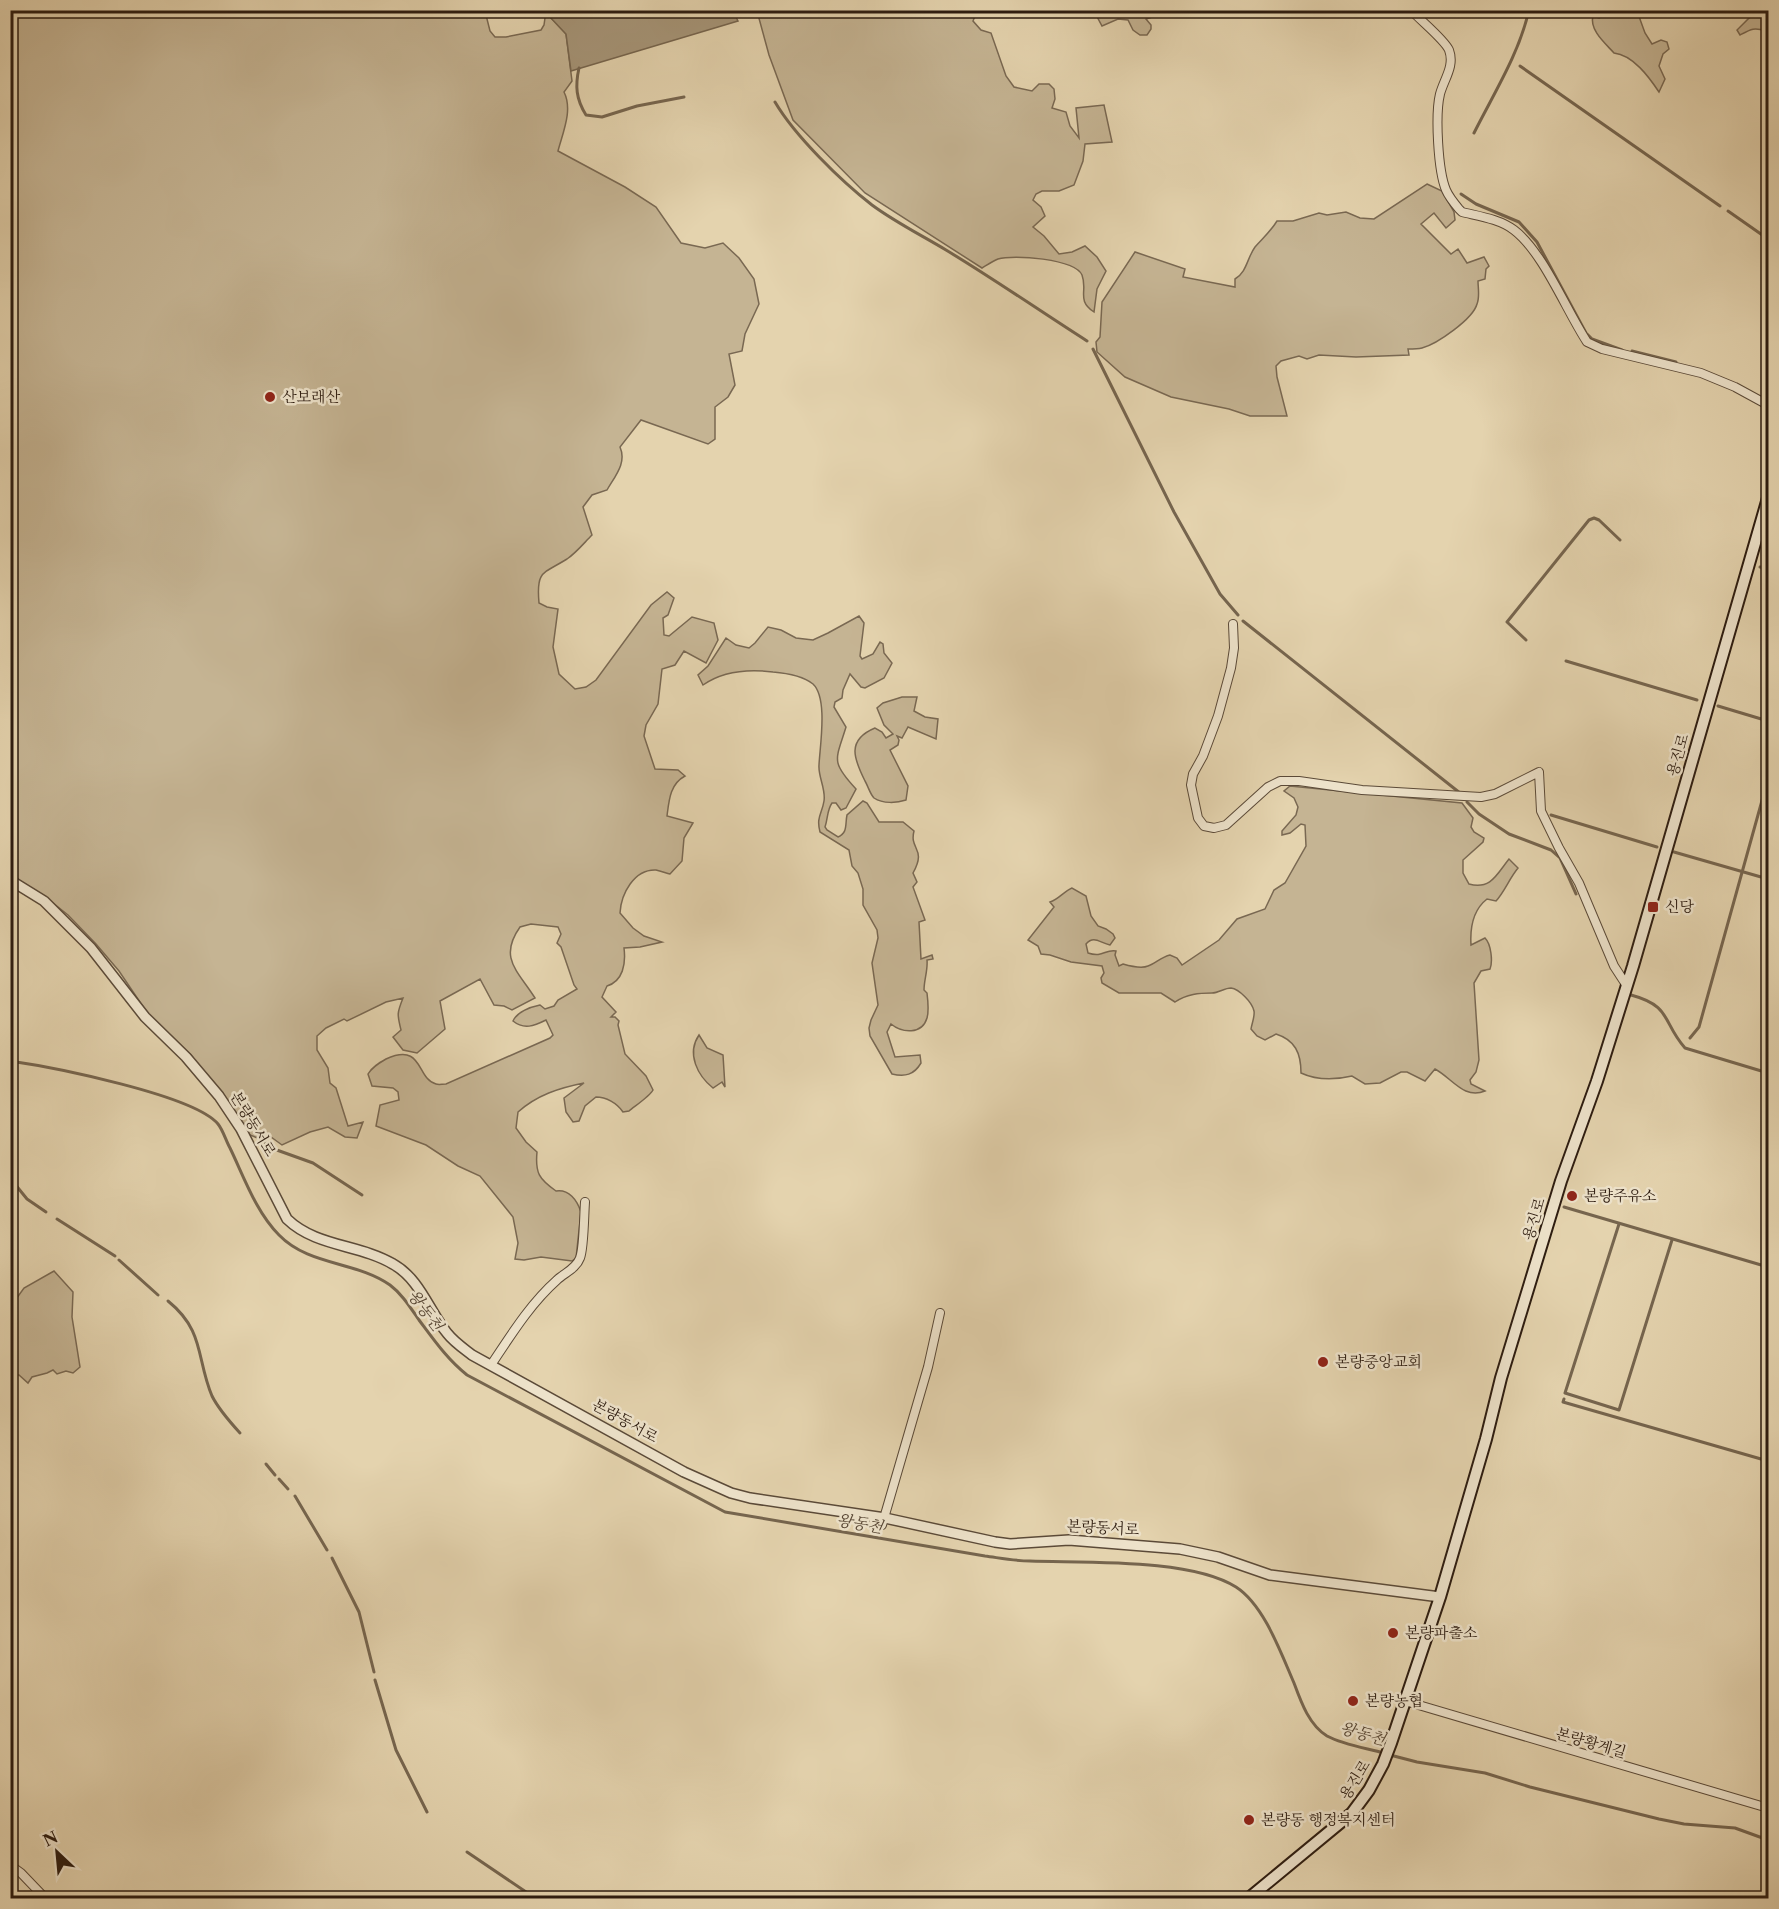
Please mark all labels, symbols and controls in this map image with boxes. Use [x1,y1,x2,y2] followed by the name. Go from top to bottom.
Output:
[282,387,340,406] place label: 산보래산
[263,390,277,404] marker: 산보래산
[1662,731,1693,778] street label: 용진로
[1665,897,1694,916] place label: 신당
[1646,900,1660,914] marker: 신당
[227,1088,280,1160] street label: 본량동서로
[1584,1186,1657,1205] place label: 본량주유소
[1565,1189,1579,1203] marker: 본량주유소
[1518,1195,1549,1242] street label: 용진로
[404,1285,449,1336] water label: 왕동천
[1335,1352,1422,1371] place label: 본량중앙교회
[1316,1355,1330,1369] marker: 본량중앙교회
[589,1395,662,1447] street label: 본량동서로
[835,1509,886,1537] water label: 왕동천
[1066,1516,1140,1539] street label: 본량동서로
[1405,1623,1478,1642] place label: 본량파출소
[1386,1626,1400,1640] marker: 본량파출소
[1365,1691,1423,1710] place label: 본량농협
[1346,1694,1360,1708] marker: 본량농협
[1338,1717,1390,1749] water label: 왕동천
[1554,1723,1629,1762] street label: 본량황계길
[1335,1756,1374,1803] street label: 용진로
[1261,1810,1395,1829] place label: 본량동 행정복지센터
[1242,1813,1256,1827] marker: 본량동 행정복지센터
[27,1822,87,1882] north arrow
[40,1826,61,1851] text: N

